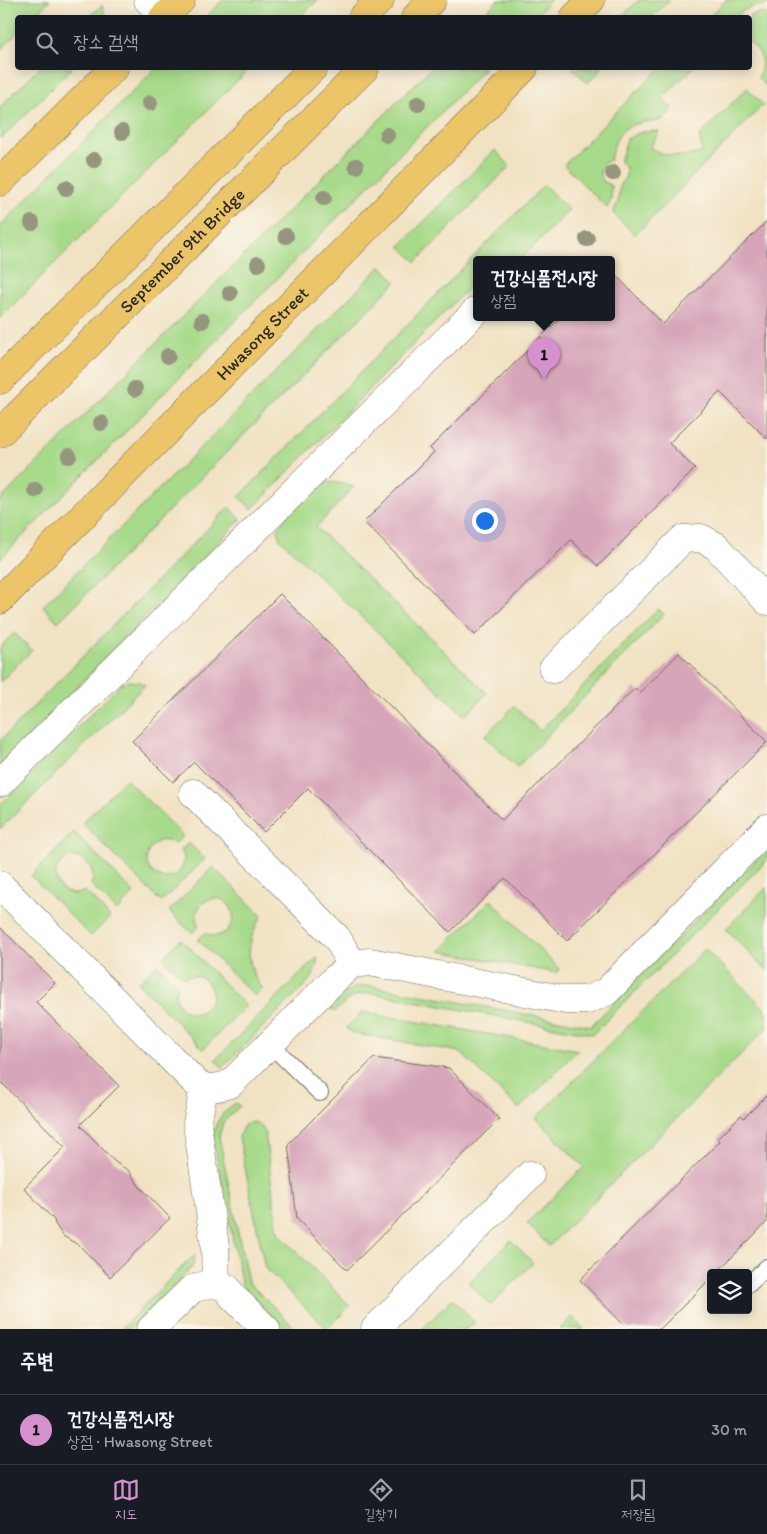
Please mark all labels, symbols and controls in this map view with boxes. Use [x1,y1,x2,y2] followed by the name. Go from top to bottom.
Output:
[15,15,752,70] search box
[33,29,61,57] icon: search
[73,30,138,53] text: 장소 검색
[115,183,250,318] street label: September 9th Bridge
[473,256,615,321] popup
[490,266,598,289] text: 건강식품전시장
[212,282,313,385] street label: Hwasong Street
[490,291,516,310] text: 상점
[528,338,560,379] pin: 1
[472,508,498,534] your location
[707,1269,752,1314] map controls
[707,1269,752,1314] button: layers
[20,1348,54,1373] text: 주변
[67,1407,174,1430] text: 건강식품전시장
[32,1420,40,1439] text: 1
[711,1420,747,1439] text: 30 m
[67,1432,213,1451] text: 상점 · Hwasong Street
[112,1476,140,1524] tab: 지도
[364,1476,397,1524] tab: 길찾기
[621,1476,655,1524] tab: 저장됨

